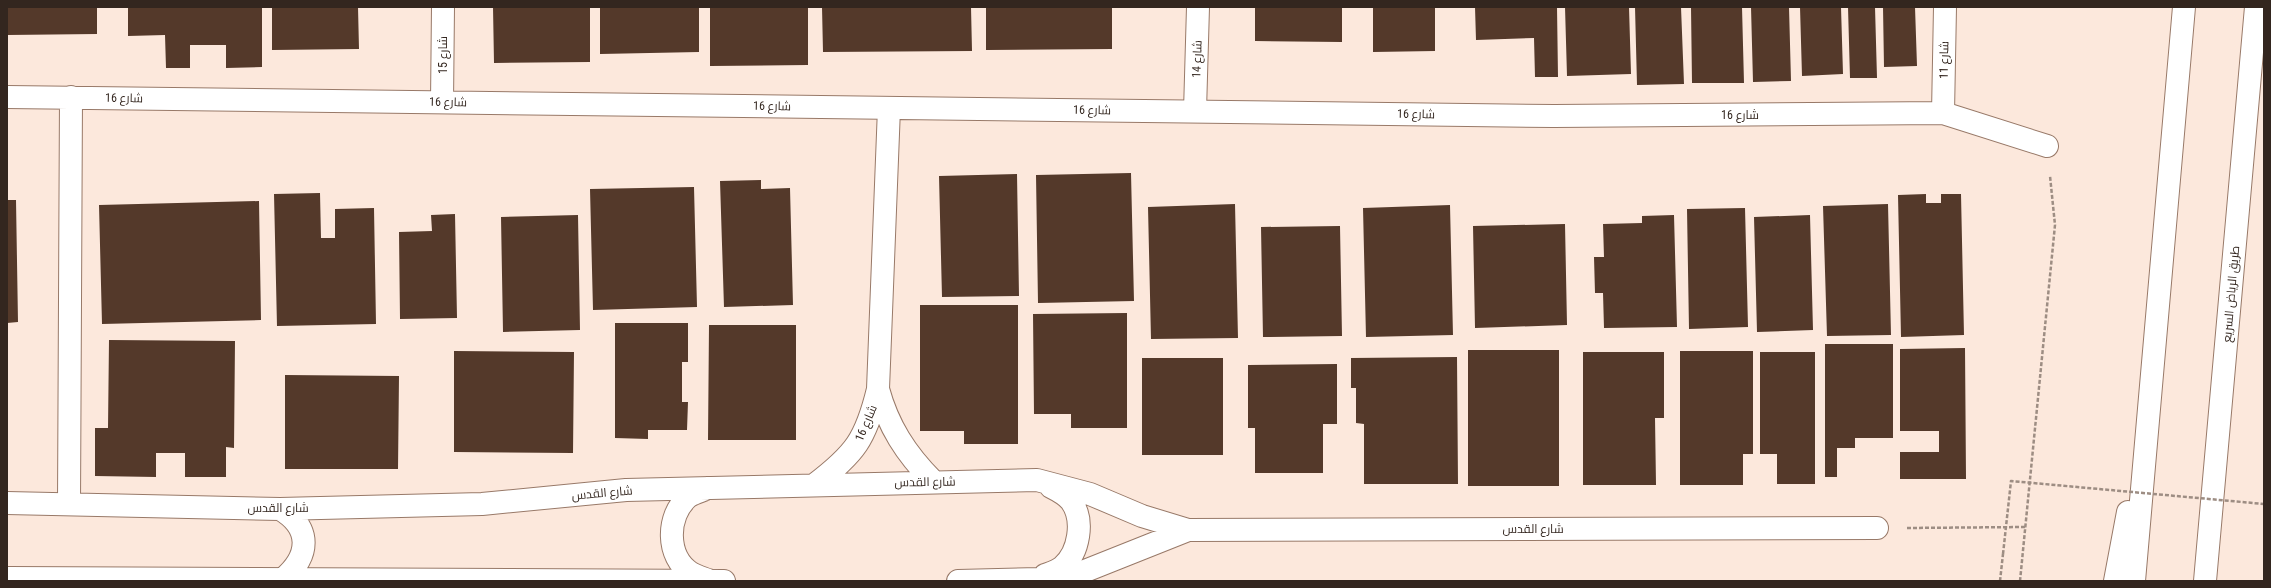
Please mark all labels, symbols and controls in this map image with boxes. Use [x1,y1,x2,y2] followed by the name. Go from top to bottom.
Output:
[436,36,451,74] street label: شارع 15
[1189,40,1206,78] street label: شارع 14
[1937,41,1952,79] street label: شارع 11
[105,91,143,106] street label: شارع 16
[429,95,467,110] street label: شارع 16
[753,99,791,114] street label: شارع 16
[1073,103,1111,118] street label: شارع 16
[1397,107,1435,122] street label: شارع 16
[1721,108,1759,123] street label: شارع 16
[2220,245,2243,343] street label: طريق الرياض السريع
[852,403,881,444] street label: شارع 16
[894,474,956,491] street label: شارع القدس
[571,483,633,504] street label: شارع القدس
[247,501,309,516] street label: شارع القدس
[1502,522,1564,537] street label: شارع القدس

